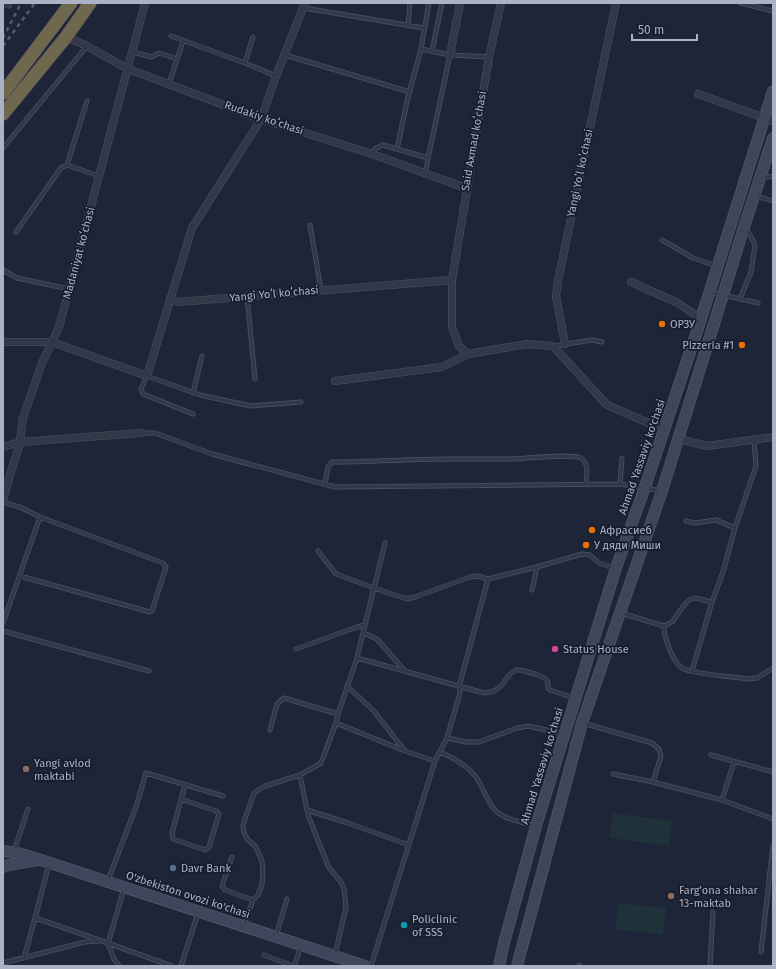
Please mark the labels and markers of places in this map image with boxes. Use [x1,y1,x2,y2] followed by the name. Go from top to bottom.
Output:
[670,318,695,331] place label: ОРЗУ
[657,319,667,329] marker: ОРЗУ
[682,339,734,352] place label: Pizzeria #1
[737,340,747,350] marker: Pizzeria #1
[600,524,652,537] place label: Афрасиеб
[587,525,597,535] marker: Афрасиеб
[594,539,661,552] place label: У дяди Миши
[581,540,591,550] marker: У дяди Миши
[563,643,629,656] place label: Status House
[550,644,560,654] marker: Status House
[34,757,91,783] place label: Yangi avlod maktabi
[21,764,31,774] marker: Yangi avlod maktabi
[181,862,231,875] place label: Davr Bank
[168,863,178,873] marker: Davr Bank
[679,884,759,910] place label: Farg'ona shahar 13-maktab
[666,891,676,901] marker: Farg'ona shahar 13-maktab
[412,913,457,939] place label: Policlinic of SSS
[399,920,409,930] marker: Policlinic of SSS

